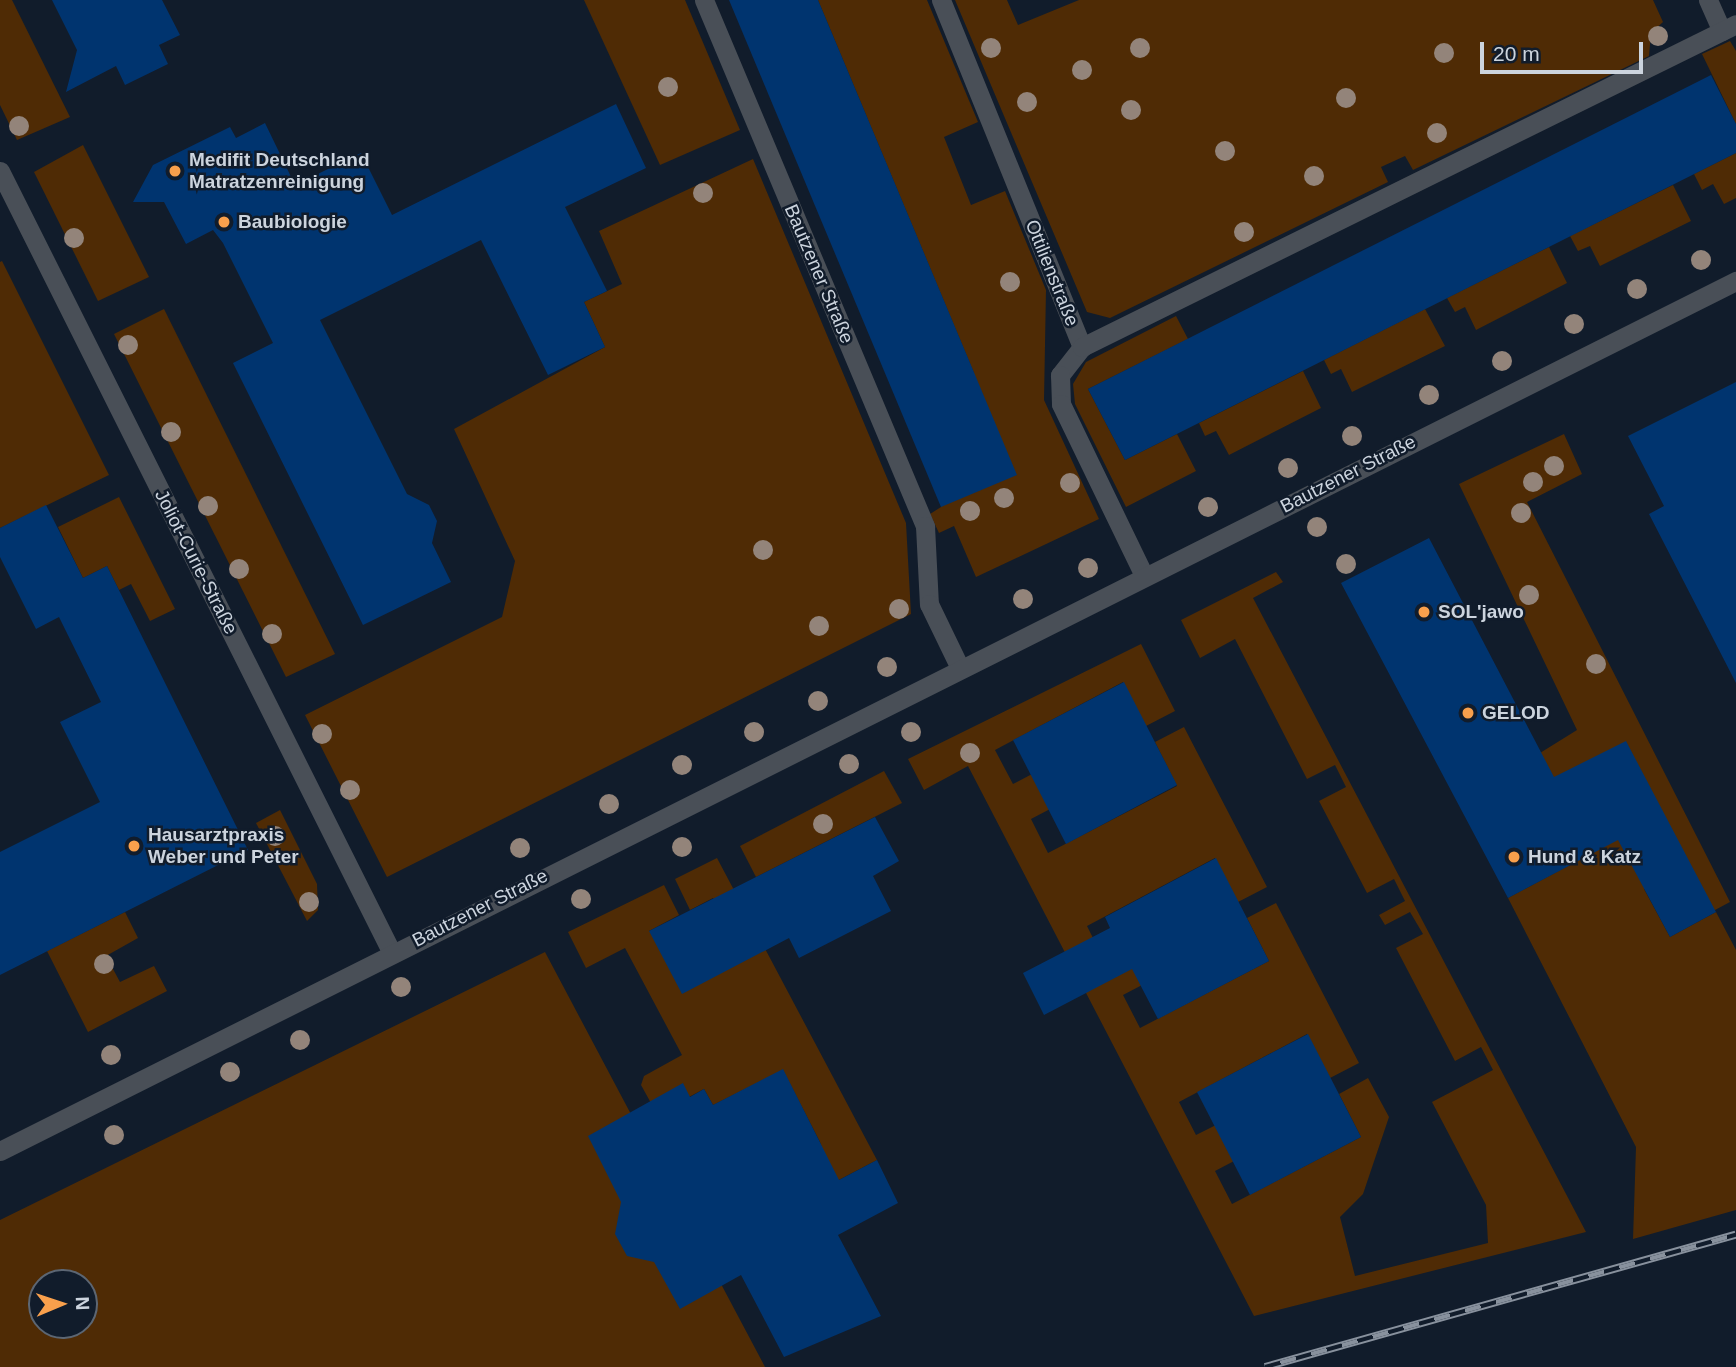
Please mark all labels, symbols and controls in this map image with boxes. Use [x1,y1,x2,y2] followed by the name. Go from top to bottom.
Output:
[1484,28,1647,72] scale bar
[1493,42,1540,65] text: 20 m
[189,149,370,193] place label: Medifit Deutschland Matratzenreinigung
[167,163,183,179] marker: Medifit Deutschland Matratzenreinigung
[779,201,859,347] street label: Bautzener Straße
[238,211,347,233] place label: Baubiologie
[216,214,232,230] marker: Baubiologie
[1020,216,1084,330] street label: Ottilienstraße
[1276,430,1420,518] street label: Bautzener Straße
[150,486,242,638] street label: Joliot-Curie-Straße
[1438,601,1524,623] place label: SOL'jawo
[1416,604,1432,620] marker: SOL'jawo
[1482,702,1550,724] place label: GELOD
[1460,705,1476,721] marker: GELOD
[148,824,299,868] place label: Hausarztpraxis Weber und Peter
[126,838,142,854] marker: Hausarztpraxis Weber und Peter
[1528,846,1641,868] place label: Hund & Katz
[1506,849,1522,865] marker: Hund & Katz
[408,864,552,952] street label: Bautzener Straße
[28,1269,98,1339] north arrow
[72,1296,93,1311] text: N

